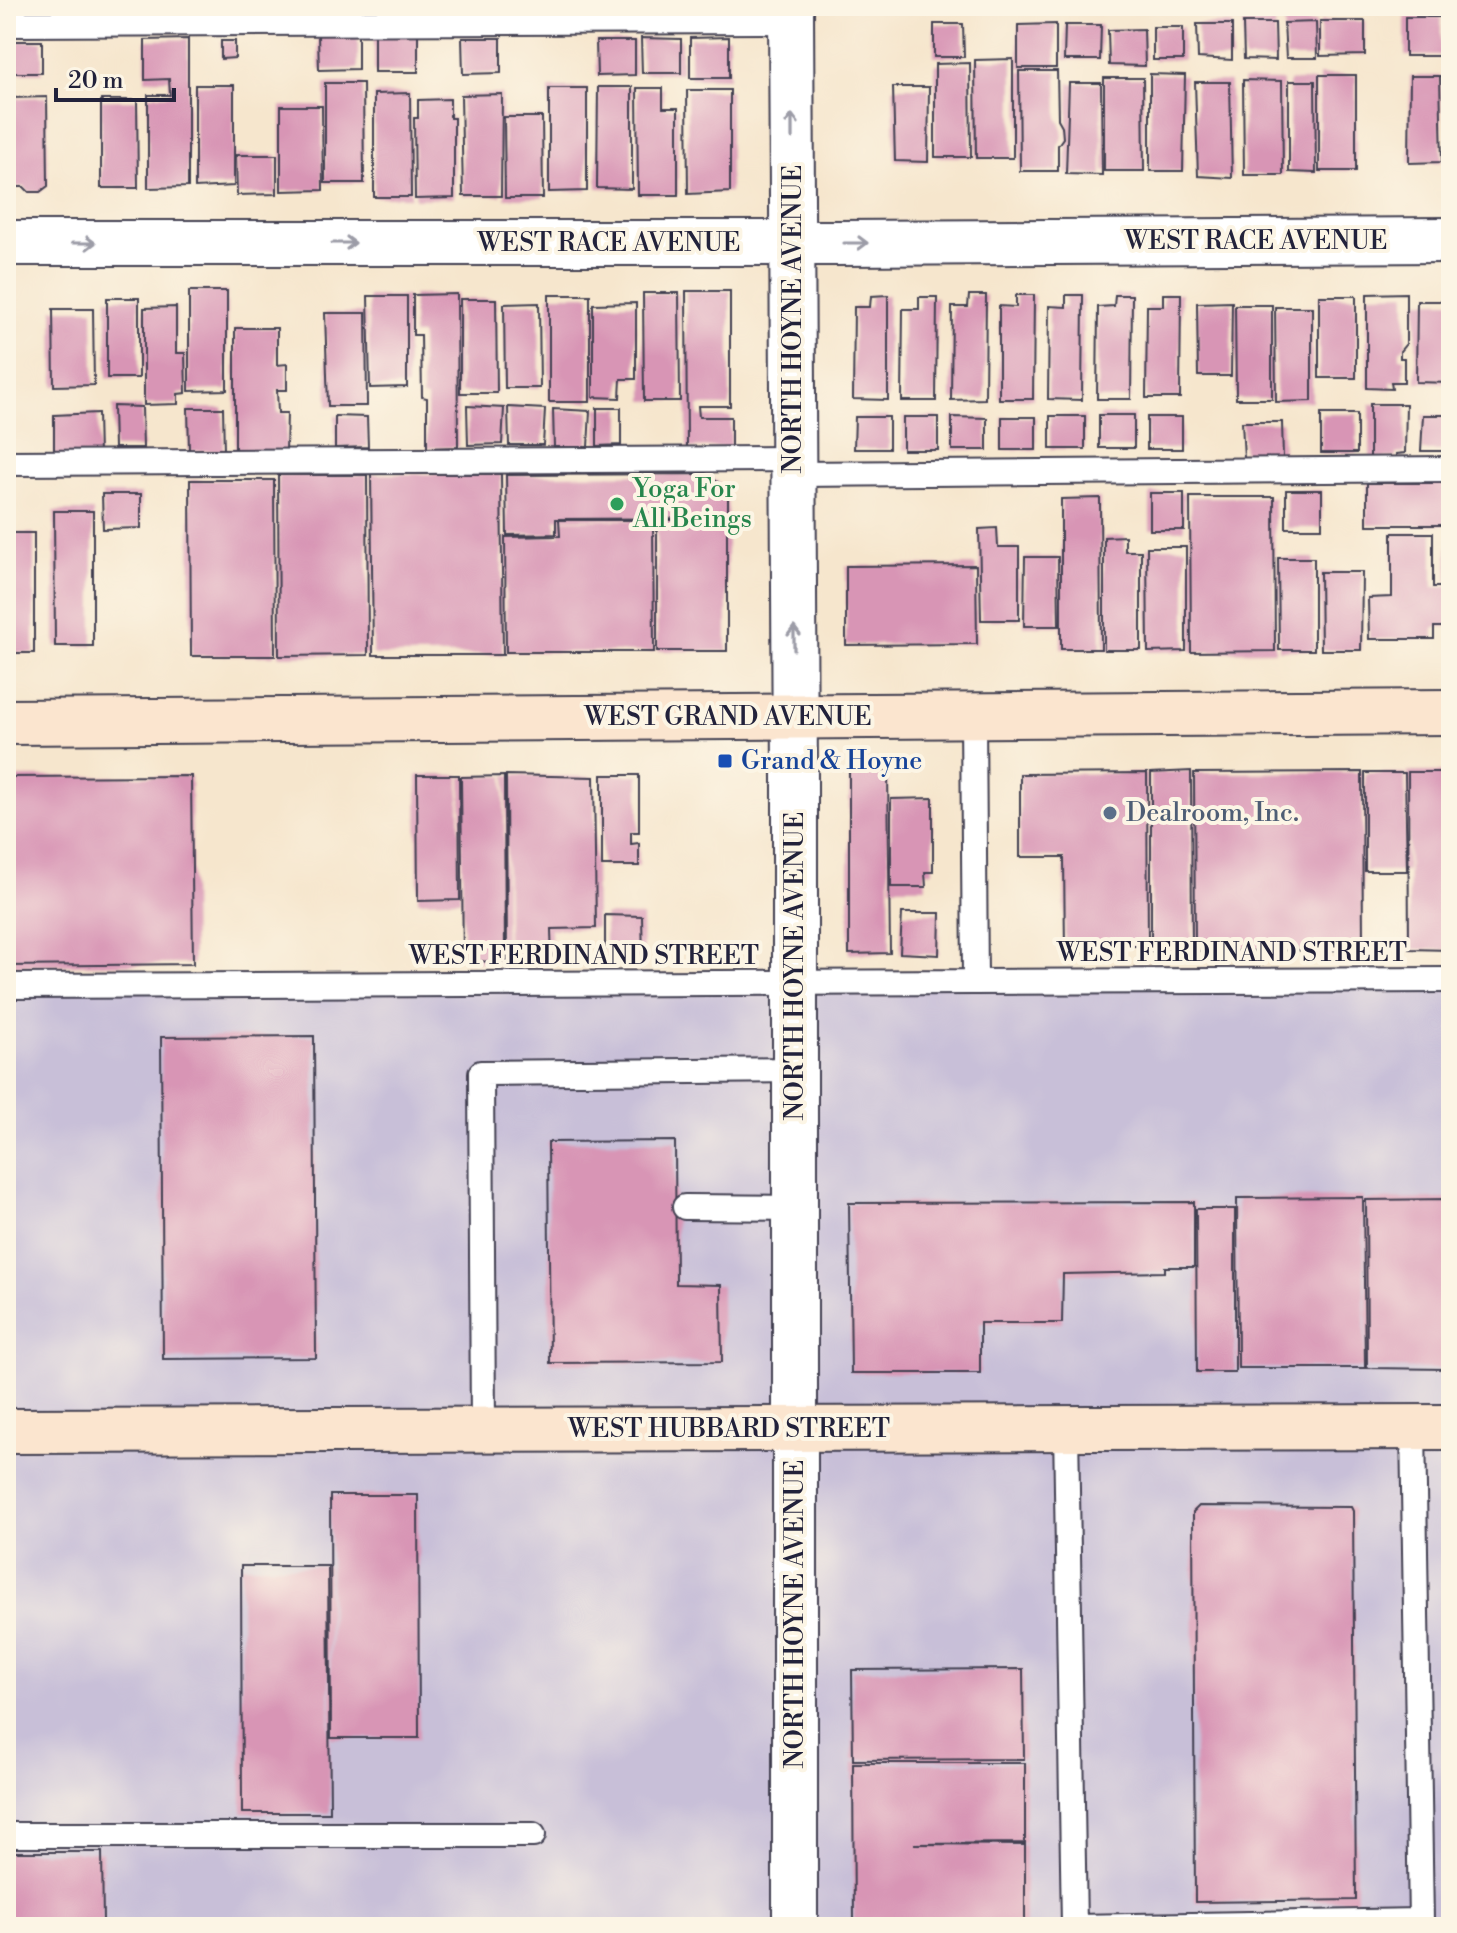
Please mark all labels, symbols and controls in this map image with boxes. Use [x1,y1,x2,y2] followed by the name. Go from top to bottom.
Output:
[56,52,174,102] scale bar
[68,66,124,96] text: 20 m
[784,113,800,140] one-way arrow
[777,165,809,473] street label: NORTH HOYNE AVENUE
[1123,225,1388,257] street label: WEST RACE AVENUE
[476,227,741,259] street label: WEST RACE AVENUE
[70,235,97,251] one-way arrow
[330,235,357,251] one-way arrow
[842,235,869,251] one-way arrow
[631,473,752,535] place label: Yoga For All Beings
[608,495,626,513] marker: Yoga For All Beings
[786,625,802,652] one-way arrow
[583,701,872,733] street label: WEST GRAND AVENUE
[741,745,922,777] place label: Grand & Hoyne
[716,752,734,770] marker: Grand & Hoyne
[1126,797,1299,829] place label: Dealroom, Inc.
[1101,804,1119,822] marker: Dealroom, Inc.
[779,812,811,1120] street label: NORTH HOYNE AVENUE
[1056,937,1407,969] street label: WEST FERDINAND STREET
[408,940,759,972] street label: WEST FERDINAND STREET
[567,1413,890,1445] street label: WEST HUBBARD STREET
[779,1460,811,1768] street label: NORTH HOYNE AVENUE

